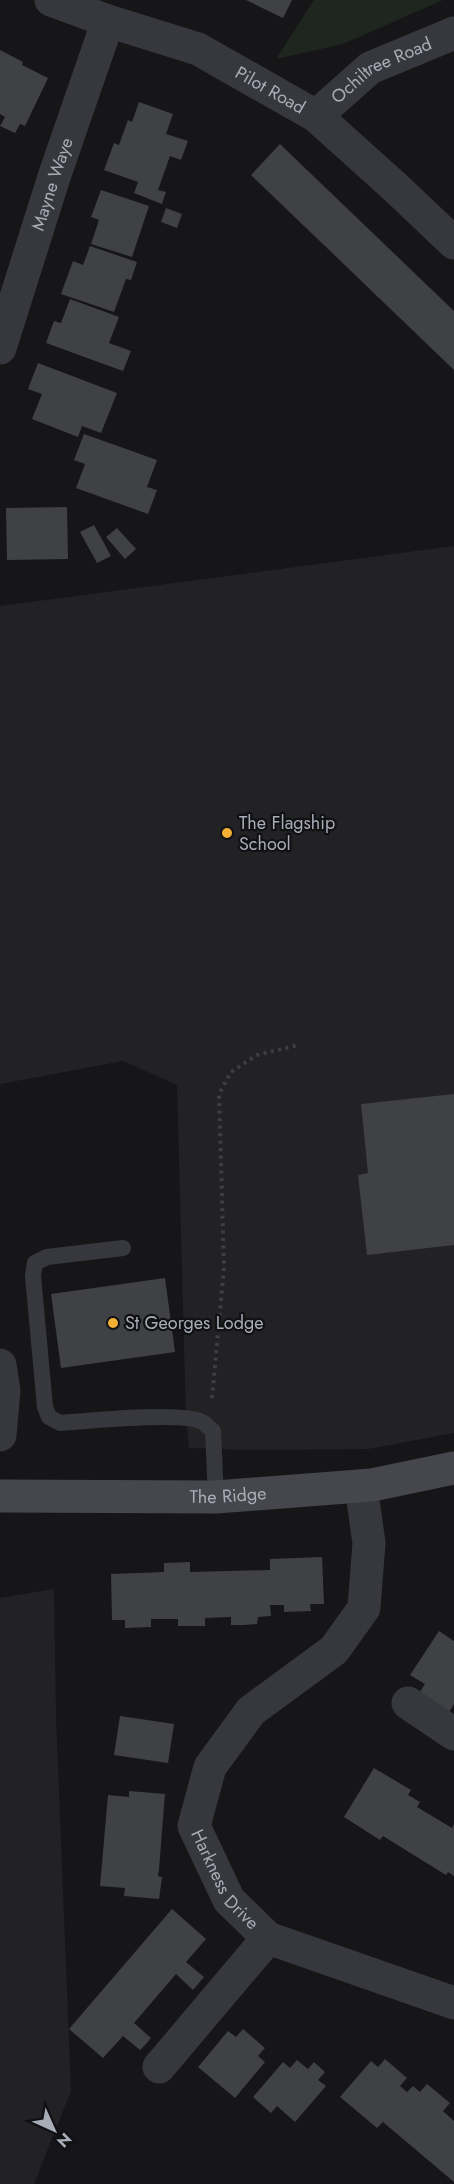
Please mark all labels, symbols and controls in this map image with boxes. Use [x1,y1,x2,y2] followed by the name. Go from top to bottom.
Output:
[325,31,436,110] street label: Ochiltree Road
[230,60,310,120] street label: Pilot Road
[25,134,80,234] street label: Mayne Waye
[239,810,335,857] place label: The Flagship School
[220,826,234,840] marker: The Flagship School
[125,1310,263,1336] place label: St Georges Lodge
[106,1316,120,1330] marker: St Georges Lodge
[189,1480,267,1510] street label: The Ridge
[184,1825,265,1935] street label: Harkness Drive
[24,2100,84,2160] north arrow
[52,2128,77,2153] text: N

